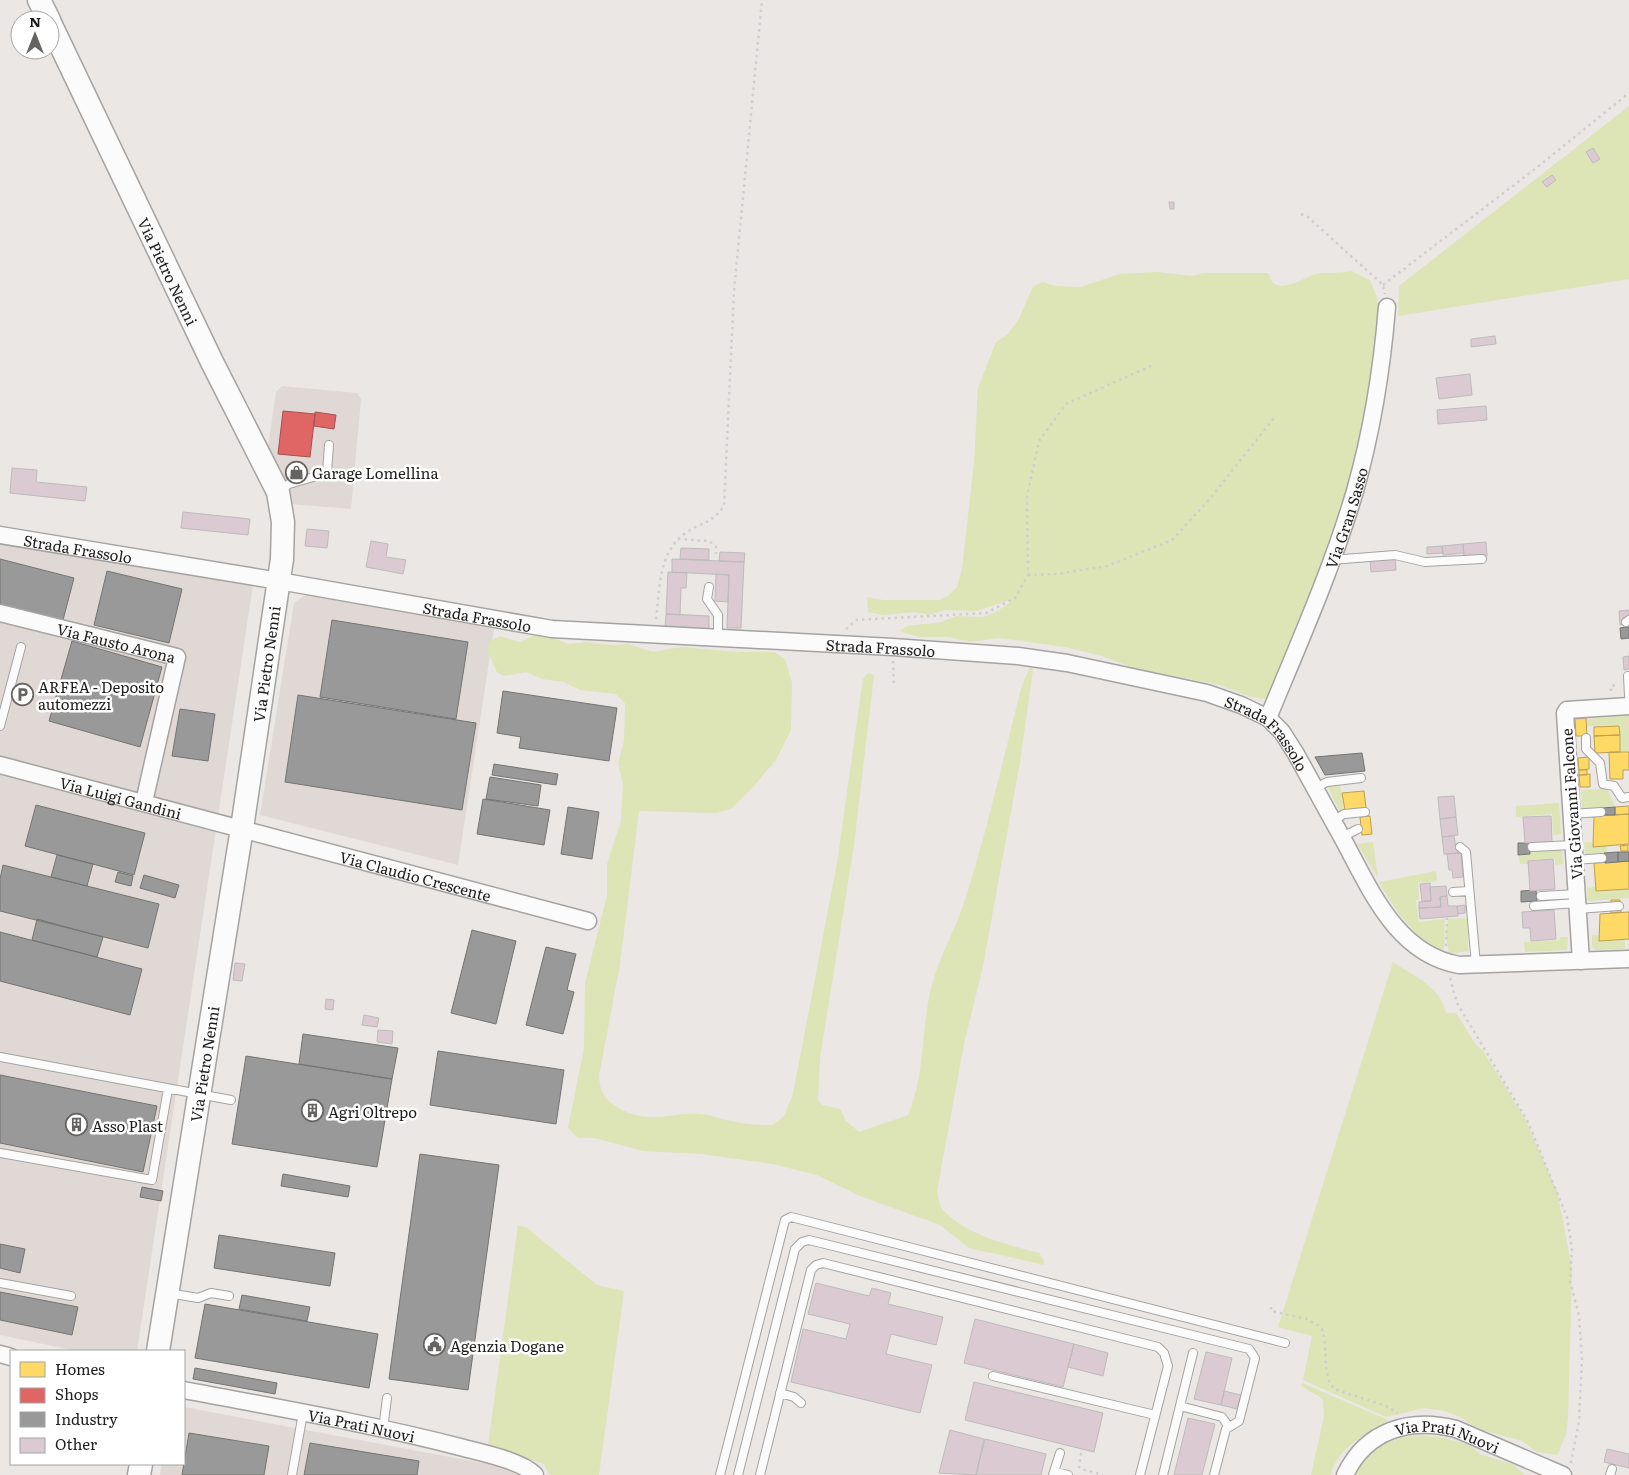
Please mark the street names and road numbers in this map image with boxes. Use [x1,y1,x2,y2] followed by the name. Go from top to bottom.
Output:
[133,213,204,329] street label: Via Pietro Nenni
[1318,464,1373,572] street label: Via Gran Sasso
[22,528,134,568] street label: Strada Frassolo
[421,595,533,637] street label: Strada Frassolo
[246,604,286,724] street label: Via Pietro Nenni
[55,616,179,668] street label: Via Fausto Arona
[825,632,936,662] street label: Strada Frassolo
[1222,689,1315,775] street label: Strada Frassolo
[1554,728,1588,880] street label: Via Giovanni Falcone
[57,770,184,824] street label: Via Luigi Gandini
[337,844,494,906] street label: Via Claudio Crescente
[183,1004,225,1124] street label: Via Pietro Nenni
[306,1402,417,1447] street label: Via Prati Nuovi
[1392,1413,1504,1458] street label: Via Prati Nuovi

